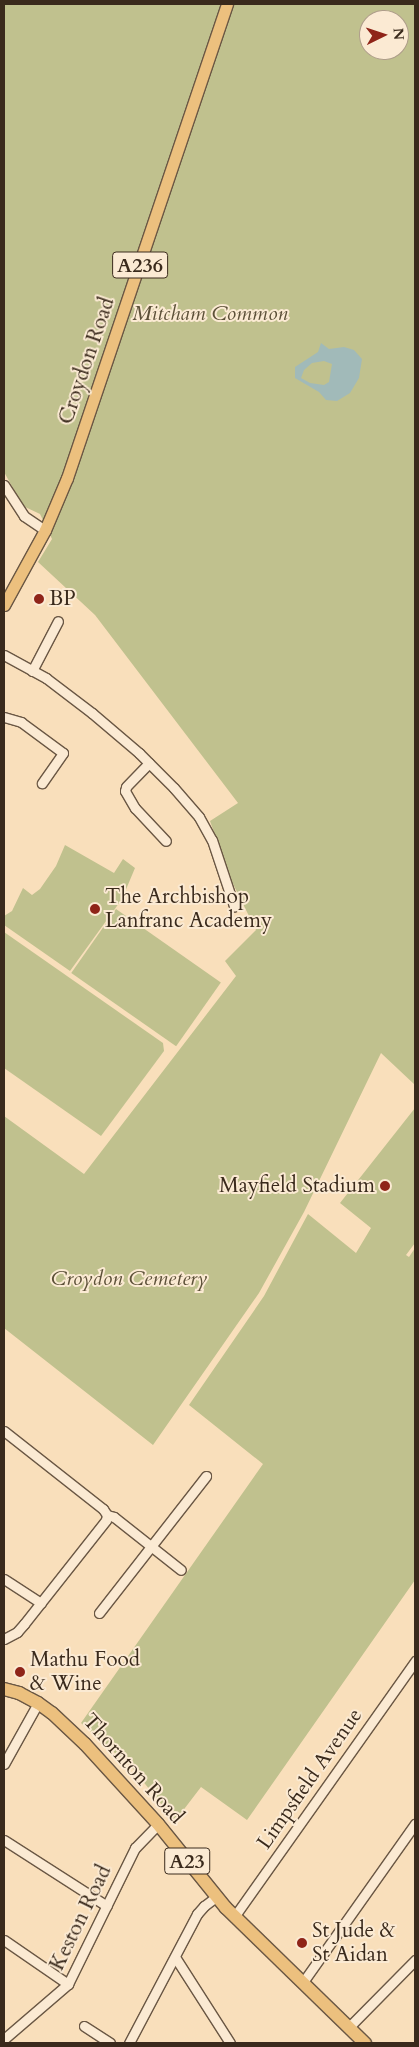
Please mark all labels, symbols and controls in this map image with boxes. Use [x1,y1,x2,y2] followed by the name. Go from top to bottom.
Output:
[359,10,409,60] north arrow
[389,27,408,41] text: N
[111,248,169,282] road number: A236
[54,294,120,428] street label: Croydon Road
[132,301,288,327] park label: Mitcham Common
[49,586,76,612] place label: BP
[33,593,45,605] marker: BP
[105,884,272,934] place label: The Archbishop Lanfranc Academy
[89,903,101,915] marker: The Archbishop Lanfranc Academy
[219,1173,375,1199] place label: Mayfield Stadium
[379,1180,391,1192] marker: Mayfield Stadium
[51,1266,207,1292] park label: Croydon Cemetery
[30,1647,140,1697] place label: Mathu Food & Wine
[14,1666,26,1678] marker: Mathu Food & Wine
[252,1704,368,1854] street label: Limpsfield Avenue
[77,1709,189,1829] street label: Thornton Road
[163,1844,211,1878] road number: A23
[45,1861,117,1975] street label: Keston Road
[312,1918,395,1968] place label: St Jude & St Aidan
[296,1937,308,1949] marker: St Jude & St Aidan

